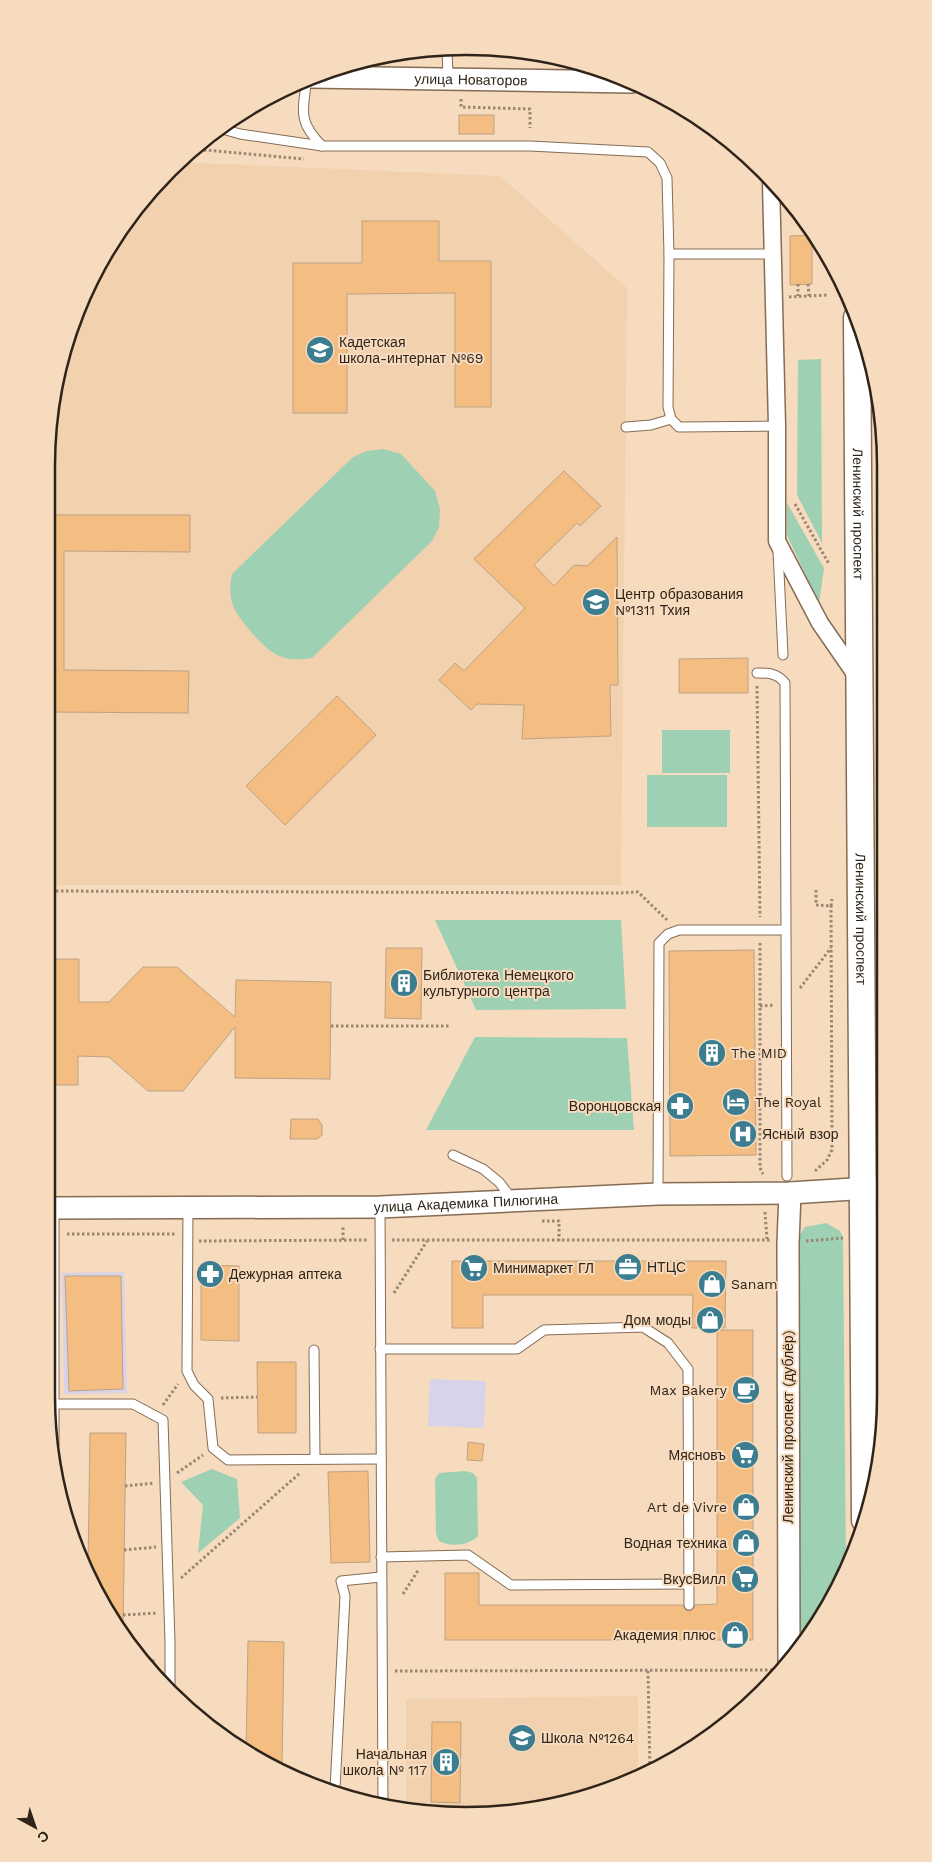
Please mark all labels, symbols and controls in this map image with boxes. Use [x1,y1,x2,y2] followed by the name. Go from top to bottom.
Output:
[414,71,528,88] street label: улица Новаторов
[339,334,483,366] place label: Кадетская школа-интернат №69
[305,335,335,365] school or university icon: Кадетская школа-интернат №69
[850,448,867,581] street label: Ленинский проспект
[615,586,743,618] place label: Центр образования №1311 Тхия
[581,587,611,617] school or university icon: Центр образования №1311 Тхия
[853,853,869,986] street label: Ленинский проспект
[423,967,574,999] place label: Библиотека Немецкого культурного центра
[389,968,419,998] building icon: Библиотека Немецкого культурного центра
[697,1038,727,1068] building icon: The MID
[731,1045,787,1061] place label: The MID
[721,1087,751,1117] hotel icon: The Royal
[665,1091,695,1121] pharmacy icon: Воронцовская
[755,1094,822,1110] place label: The Royal
[569,1098,661,1114] place label: Воронцовская
[728,1119,758,1149] hospital icon: Ясный взор
[762,1126,839,1142] place label: Ясный взор
[374,1191,559,1215] street label: улица Академика Пилюгина
[613,1252,643,1282] office icon: НТЦС
[459,1253,489,1283] supermarket icon: Минимаркет ГЛ
[195,1259,225,1289] pharmacy icon: Дежурная аптека
[647,1259,686,1275] place label: НТЦС
[493,1260,594,1276] place label: Минимаркет ГЛ
[229,1266,342,1282] place label: Дежурная аптека
[697,1269,727,1299] shop icon: Sanam
[731,1276,778,1292] place label: Sanam
[695,1305,725,1335] shop icon: Дом моды
[624,1312,691,1328] place label: Дом моды
[780,1330,796,1524] street label: Ленинский проспект (дублёр)
[731,1375,761,1405] cafe icon: Max Bakery
[649,1382,728,1398] place label: Max Bakery
[730,1440,760,1470] supermarket icon: Мясновъ
[669,1447,726,1463] place label: Мясновъ
[731,1492,761,1522] shop icon: Art de Vivre
[647,1499,727,1515] place label: Art de Vivre
[731,1528,761,1558] shop icon: Водная техника
[624,1535,727,1551] place label: Водная техника
[730,1564,760,1594] supermarket icon: ВкусВилл
[663,1571,726,1587] place label: ВкусВилл
[720,1620,750,1650] shop icon: Академия плюс
[613,1627,716,1643] place label: Академия плюс
[507,1723,537,1753] school or university icon: Школа №1264
[541,1730,634,1746] place label: Школа №1264
[343,1746,427,1778] place label: Начальная школа № 117
[431,1747,461,1777] building icon: Начальная школа № 117
[10,1802,60,1852] north arrow
[34,1828,52,1846] text: С

